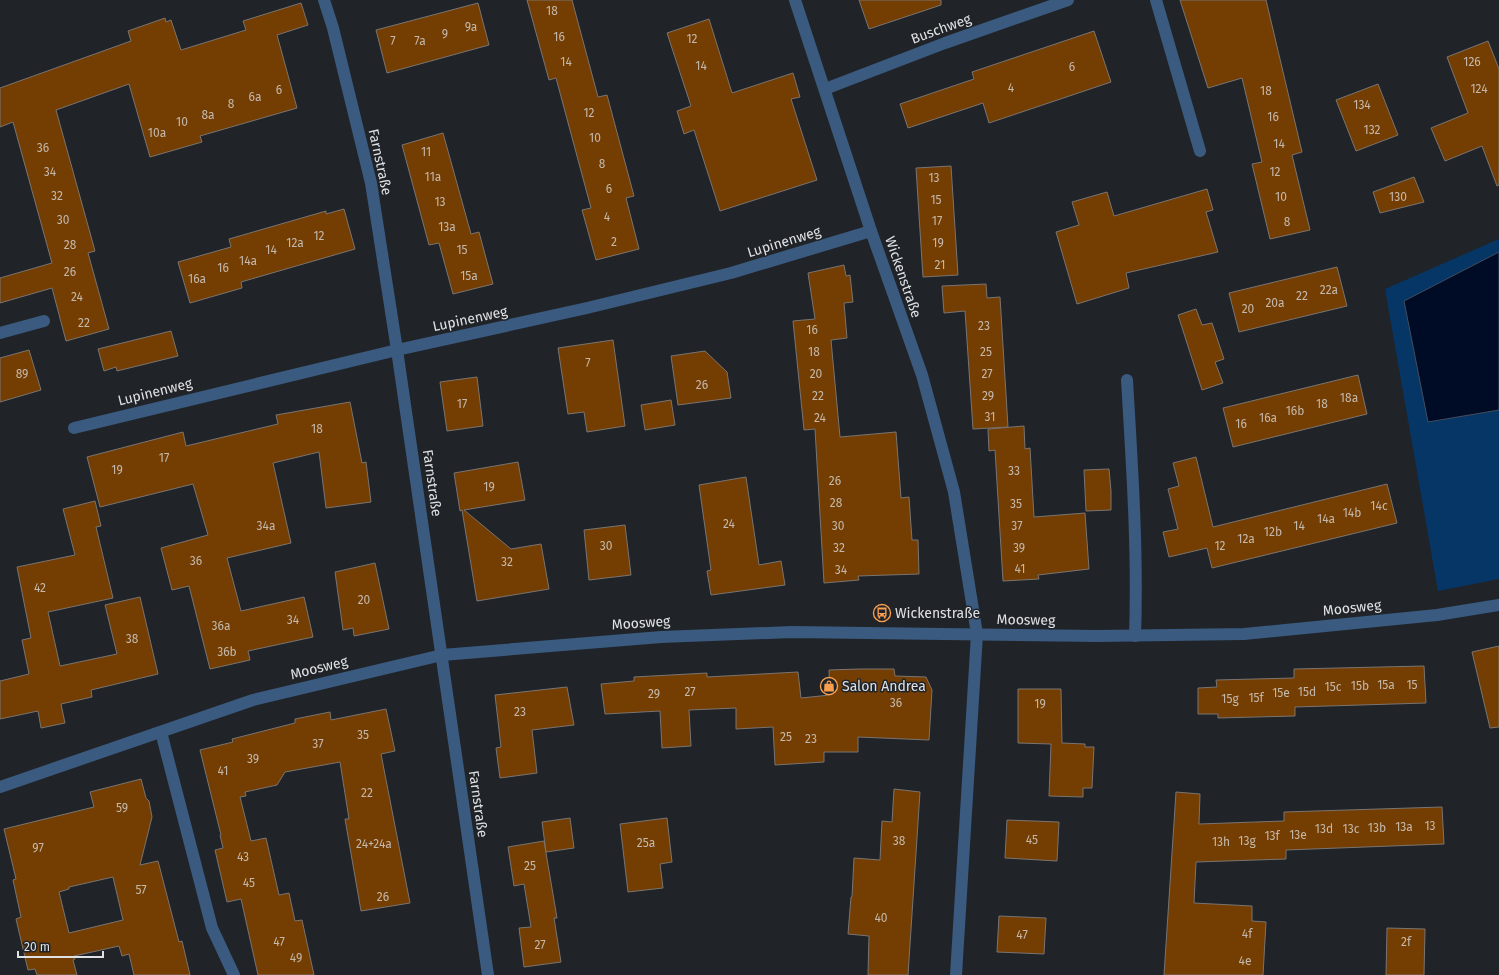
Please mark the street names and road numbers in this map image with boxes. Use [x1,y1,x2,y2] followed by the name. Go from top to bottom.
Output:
[908,10,974,48] street label: Buschweg
[365,127,395,197] street label: Farnstraße
[745,223,824,261] street label: Lupinenweg
[881,234,925,320] street label: Wickenstraße
[431,303,510,335] street label: Lupinenweg
[116,374,195,409] street label: Lupinenweg
[419,448,445,518] street label: Farnstraße
[1322,596,1383,620] street label: Moosweg
[997,611,1056,629] street label: Moosweg
[611,612,672,634] street label: Moosweg
[288,652,350,683] street label: Moosweg
[465,769,491,839] street label: Farnstraße

